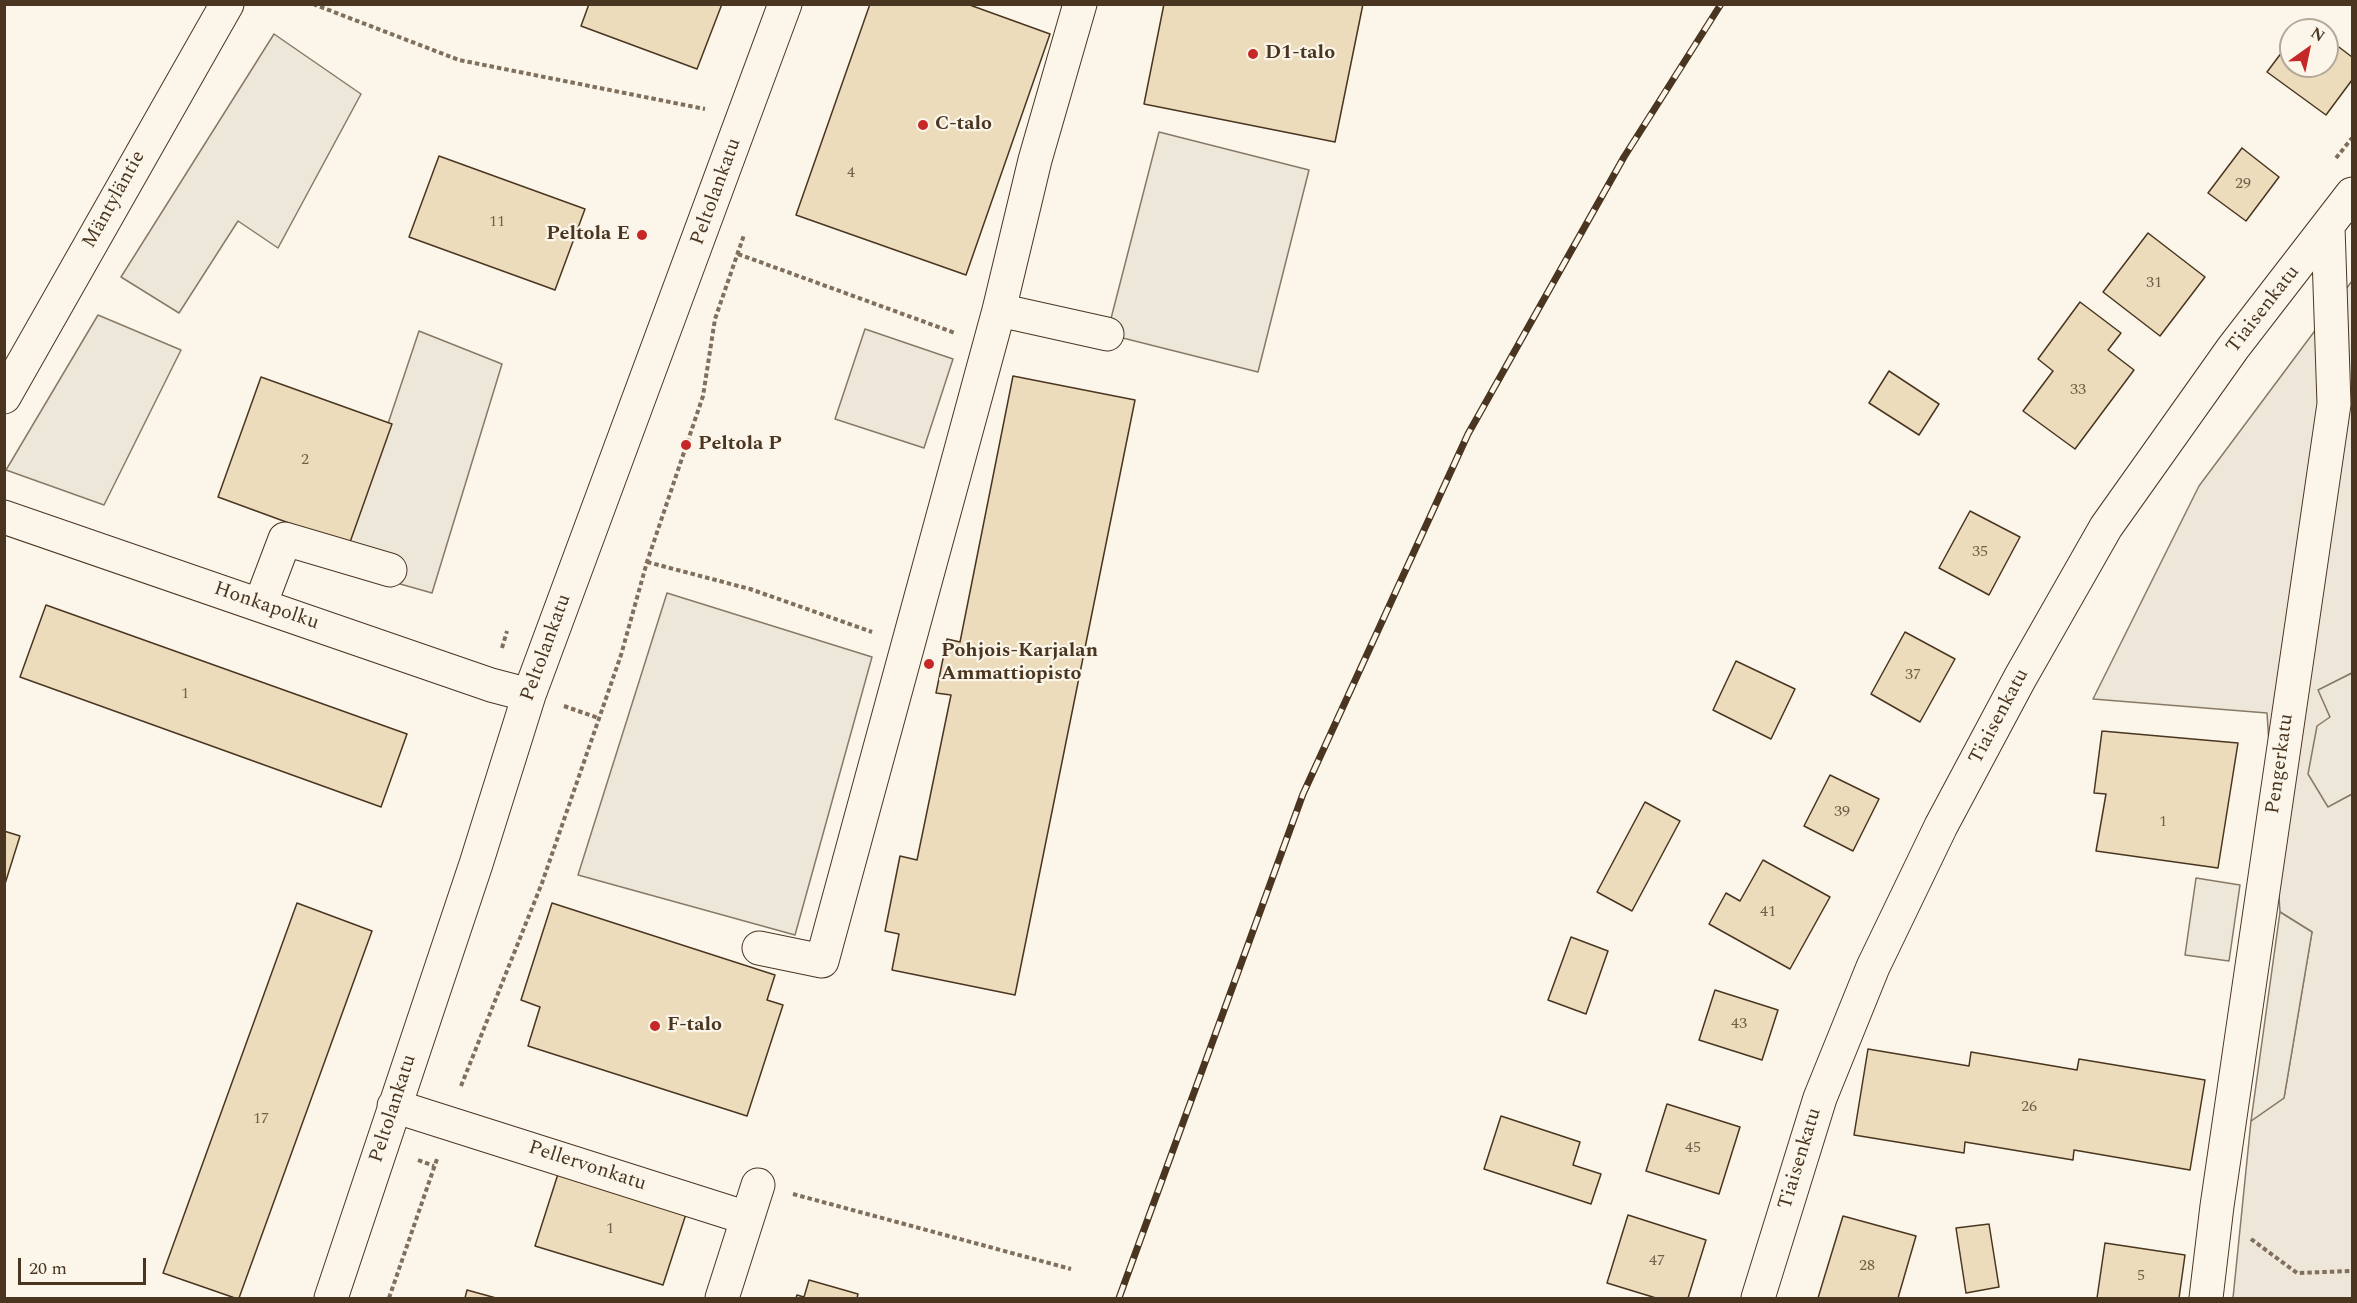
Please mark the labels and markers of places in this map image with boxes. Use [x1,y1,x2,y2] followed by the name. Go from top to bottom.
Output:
[1265,42,1335,66] place label: D1-talo
[1246,47,1260,61] marker: D1-talo
[935,113,992,137] place label: C-talo
[916,118,930,132] marker: C-talo
[546,223,630,247] place label: Peltola E
[635,228,649,242] marker: Peltola E
[698,433,782,457] place label: Peltola P
[679,438,693,452] marker: Peltola P
[941,640,1098,687] place label: Pohjois-Karjalan Ammattiopisto
[922,657,936,671] marker: Pohjois-Karjalan Ammattiopisto
[667,1014,722,1038] place label: F-talo
[648,1019,662,1033] marker: F-talo

